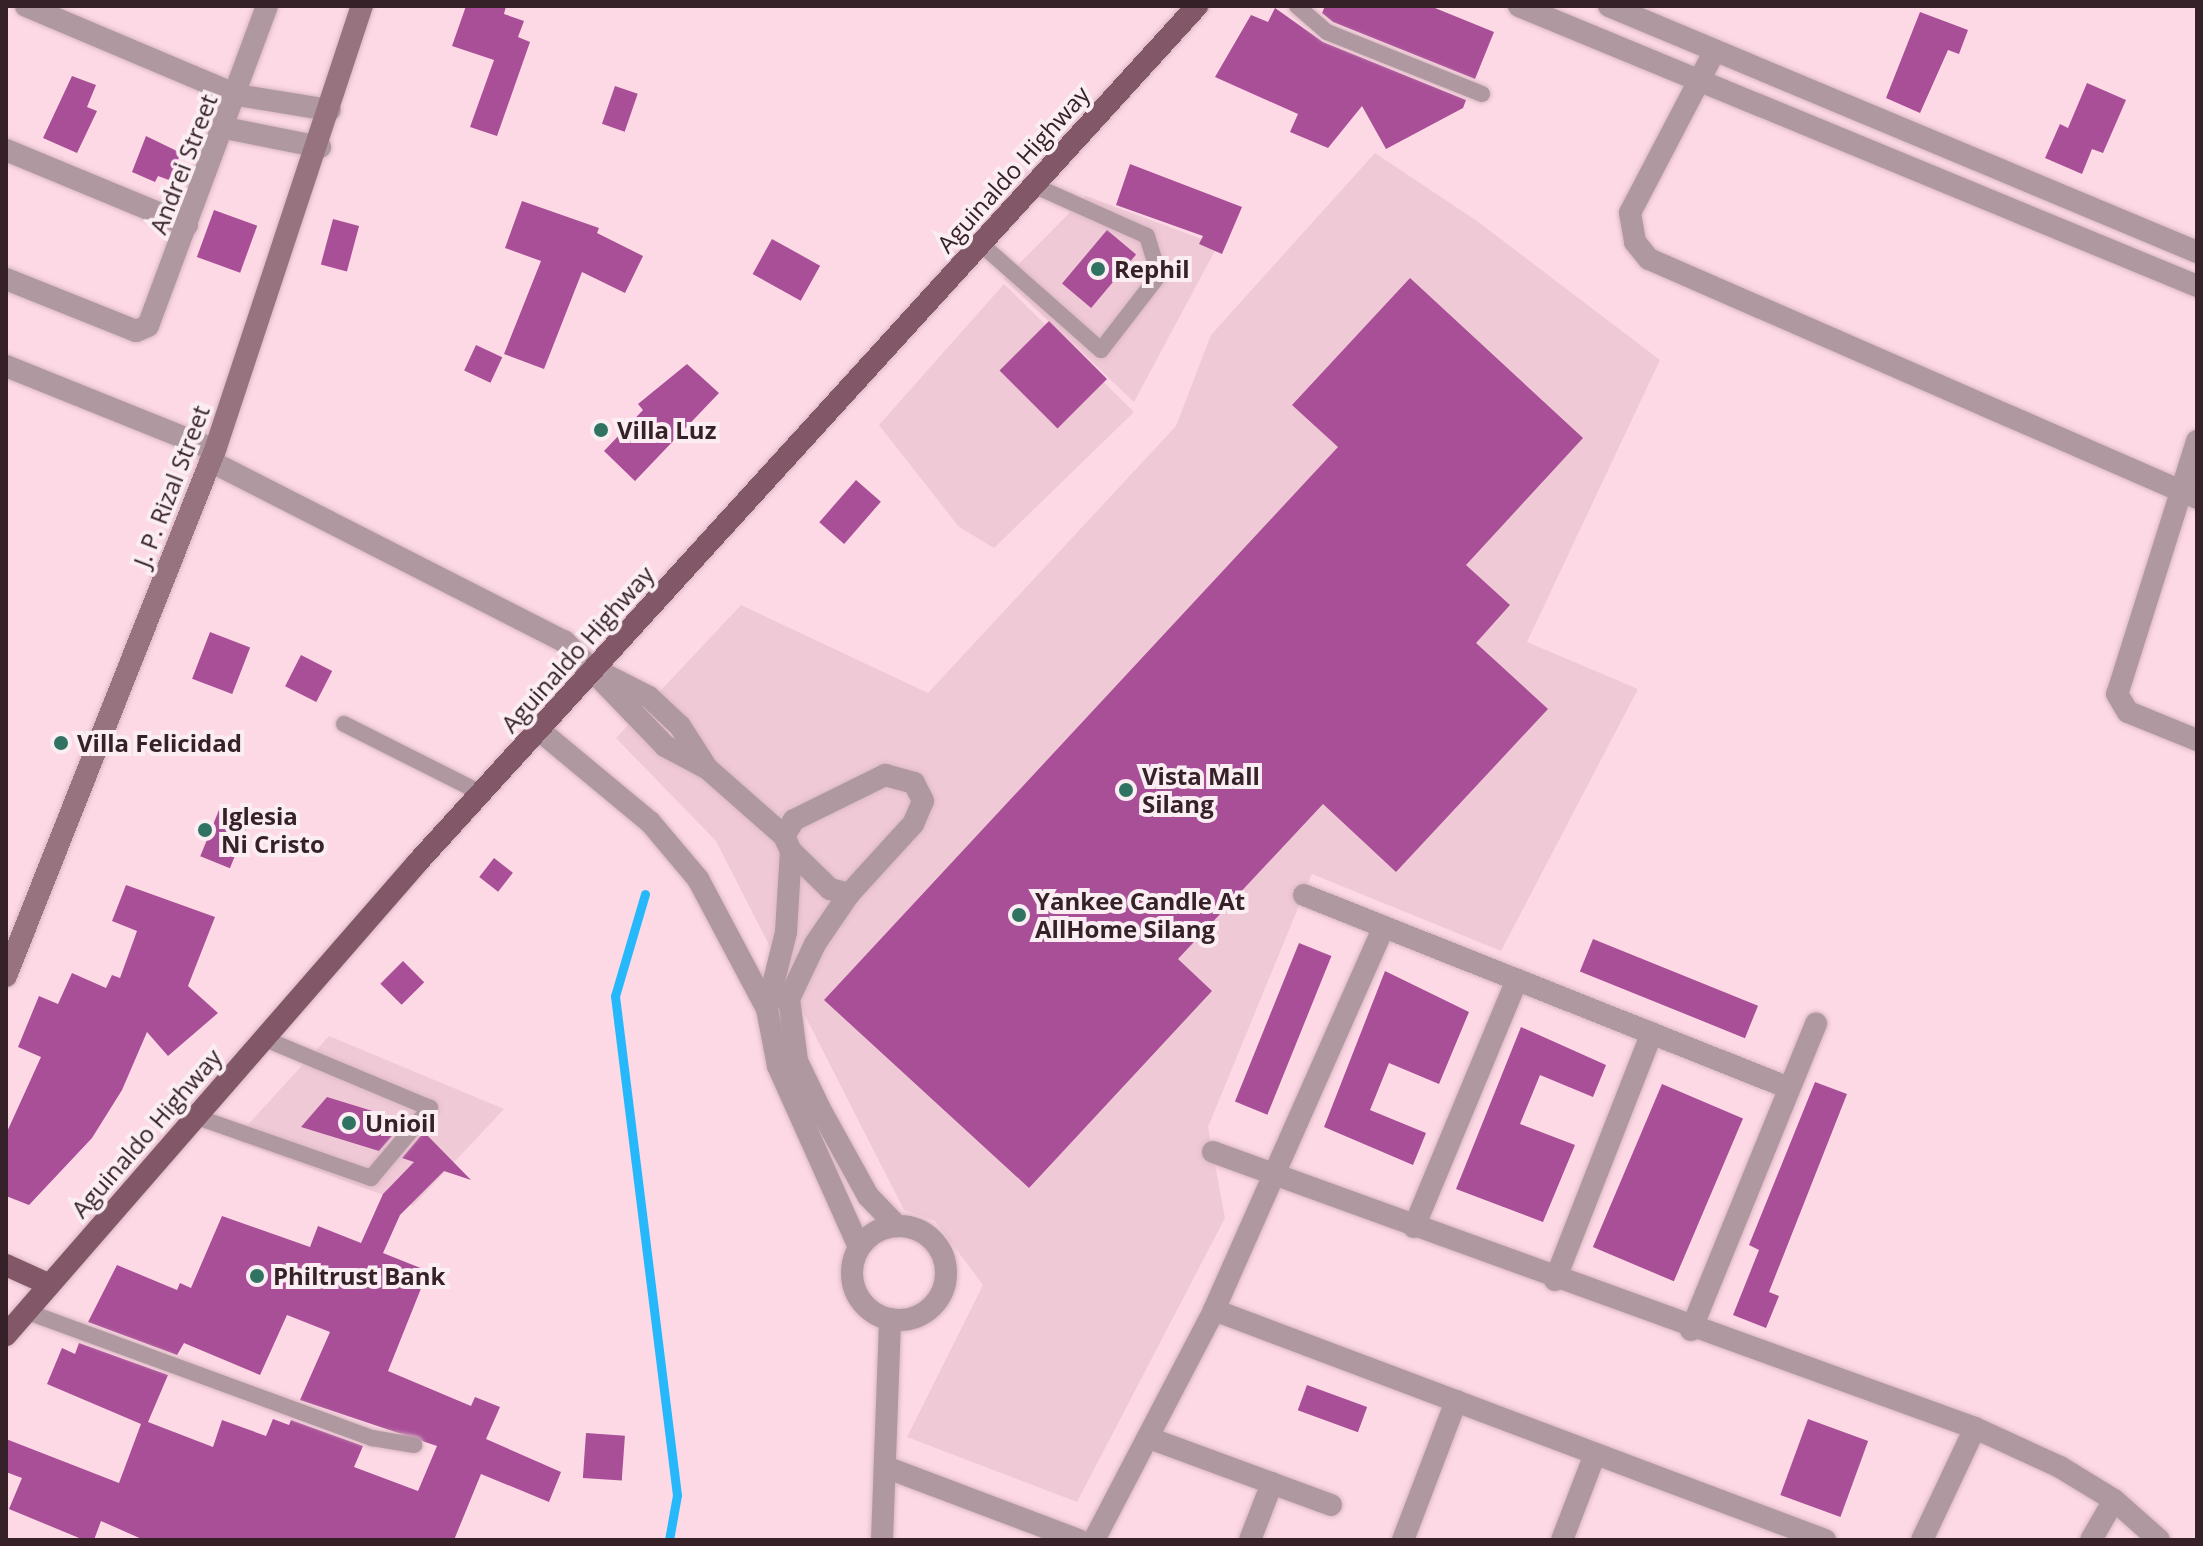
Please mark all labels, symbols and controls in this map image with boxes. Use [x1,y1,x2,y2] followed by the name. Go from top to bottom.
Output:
[931,80,1095,258] street label: Aguinaldo Highway
[143,90,223,238] street label: Andrei Street
[1114,255,1190,283] place label: Rephil
[1089,260,1107,278] marker: Rephil
[127,401,215,571] street label: J. P. Rizal Street
[617,416,716,444] place label: Villa Luz
[592,421,610,439] marker: Villa Luz
[495,560,659,738] street label: Aguinaldo Highway
[77,729,242,757] place label: Villa Felicidad
[52,734,70,752] marker: Villa Felicidad
[1142,762,1260,818] place label: Vista Mall Silang
[1117,781,1135,799] marker: Vista Mall Silang
[221,802,325,858] place label: Iglesia Ni Cristo
[196,821,214,839] marker: Iglesia Ni Cristo
[1035,887,1245,943] place label: Yankee Candle At AllHome Silang
[1010,906,1028,924] marker: Yankee Candle At AllHome Silang
[65,1043,227,1223] street label: Aguinaldo Highway
[365,1109,436,1137] place label: Unioil
[340,1114,358,1132] marker: Unioil
[273,1262,445,1290] place label: Philtrust Bank
[248,1267,266,1285] marker: Philtrust Bank

